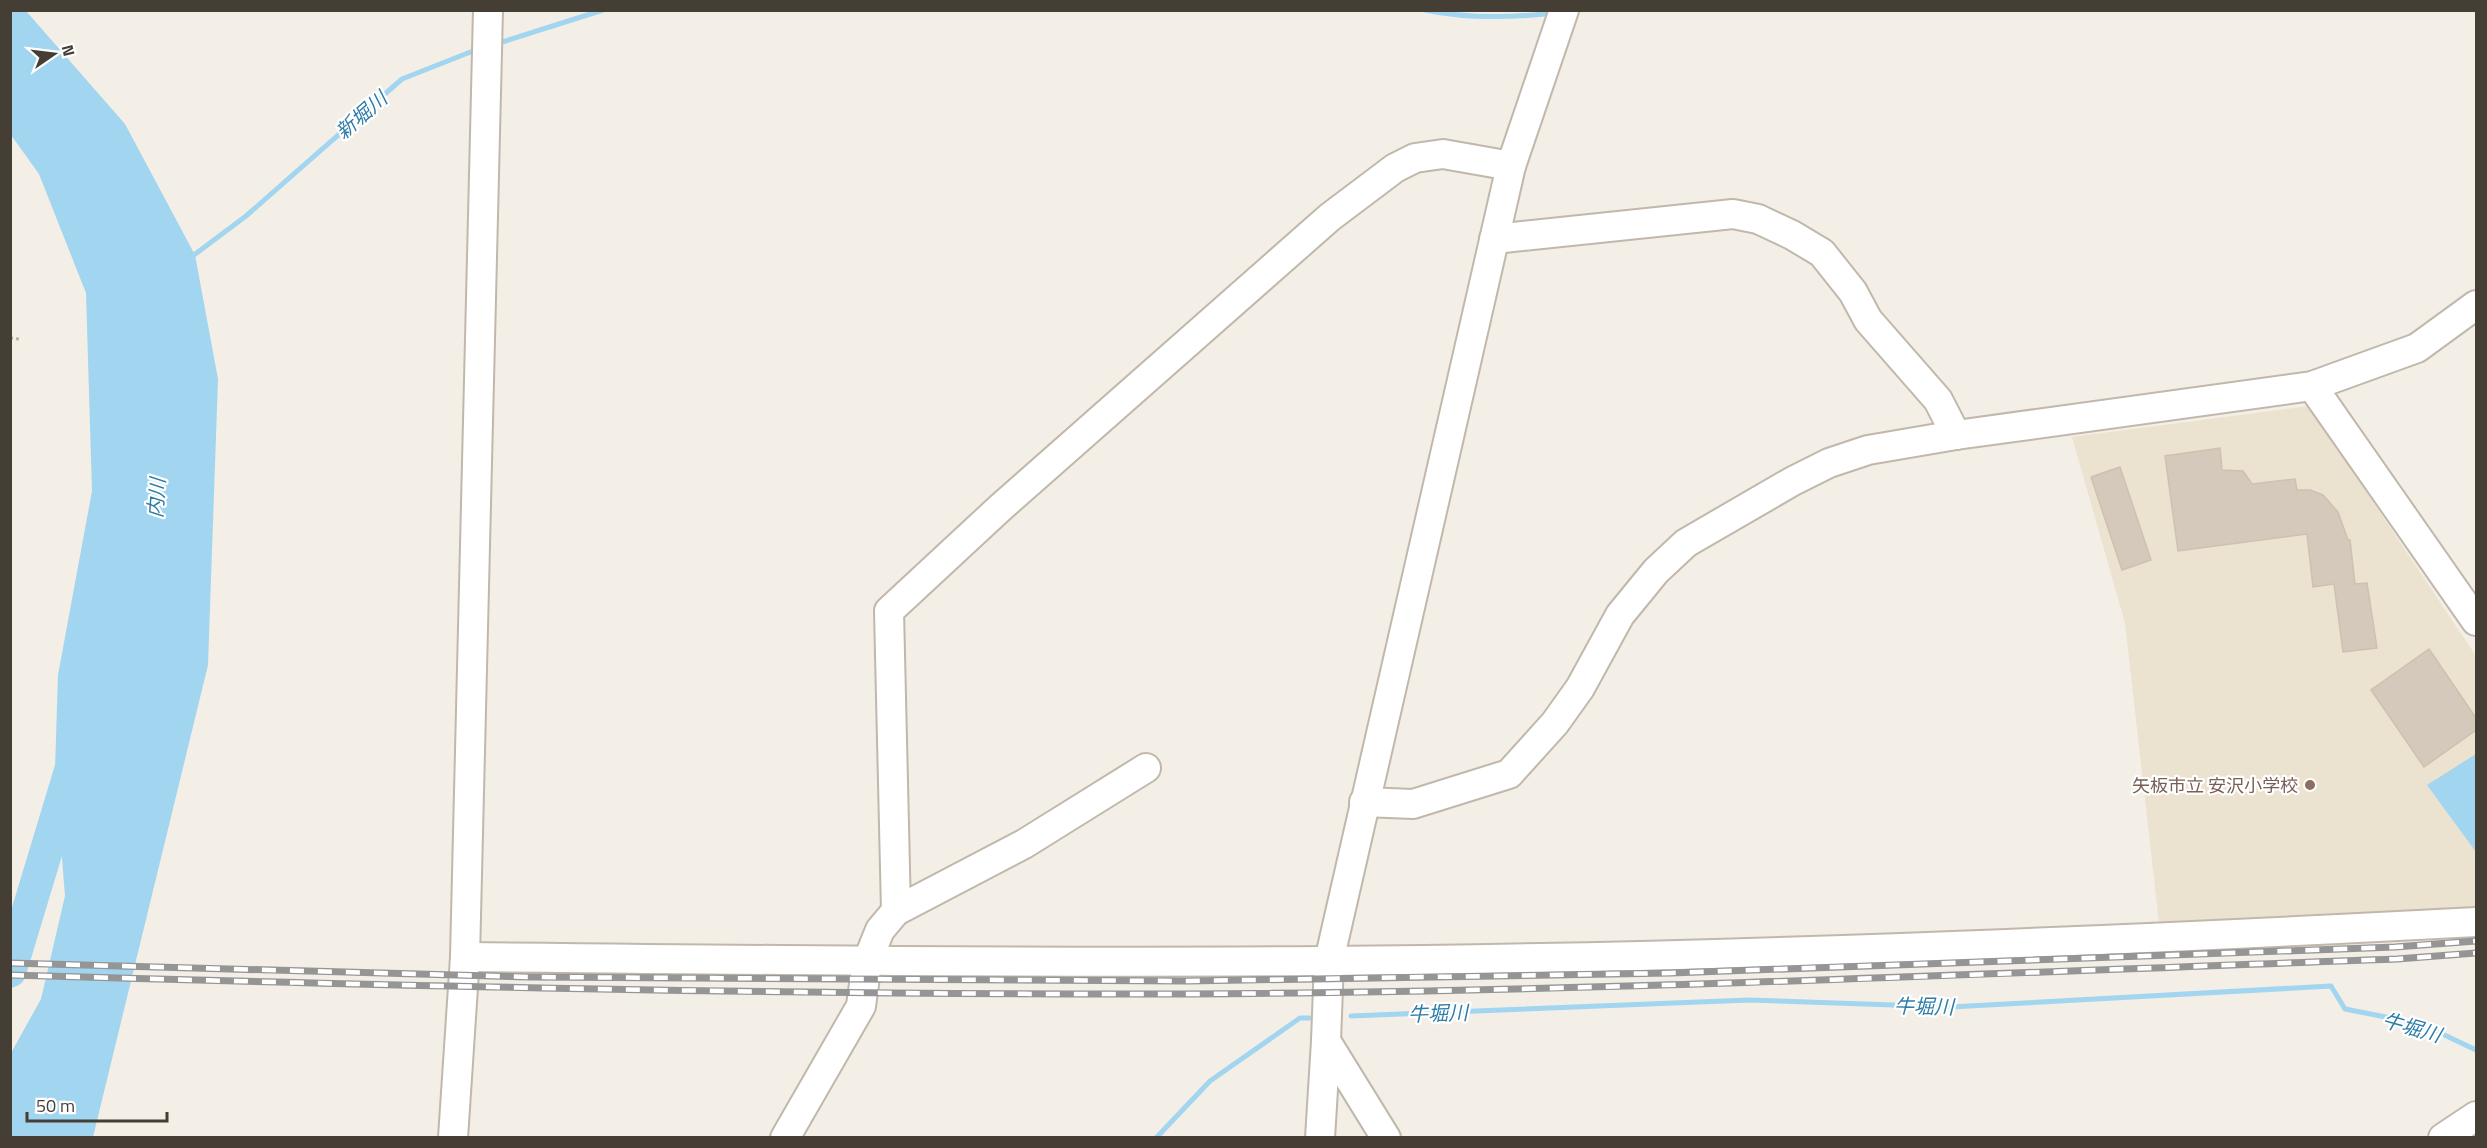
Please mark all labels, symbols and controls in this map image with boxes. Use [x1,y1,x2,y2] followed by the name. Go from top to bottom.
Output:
[24,24,84,84] north arrow
[56,42,82,59] text: N
[328,82,395,146] water label: 新堀川
[139,475,173,519] water label: 内川
[2132,772,2298,799] place label: 矢板市立 安沢小学校
[2303,778,2317,792] marker: 矢板市立 安沢小学校
[1894,990,1956,1022] water label: 牛堀川
[1407,996,1471,1030] water label: 牛堀川
[2379,1004,2447,1051] water label: 牛堀川
[27,1085,166,1123] scale bar
[36,1092,75,1119] text: 50 m

